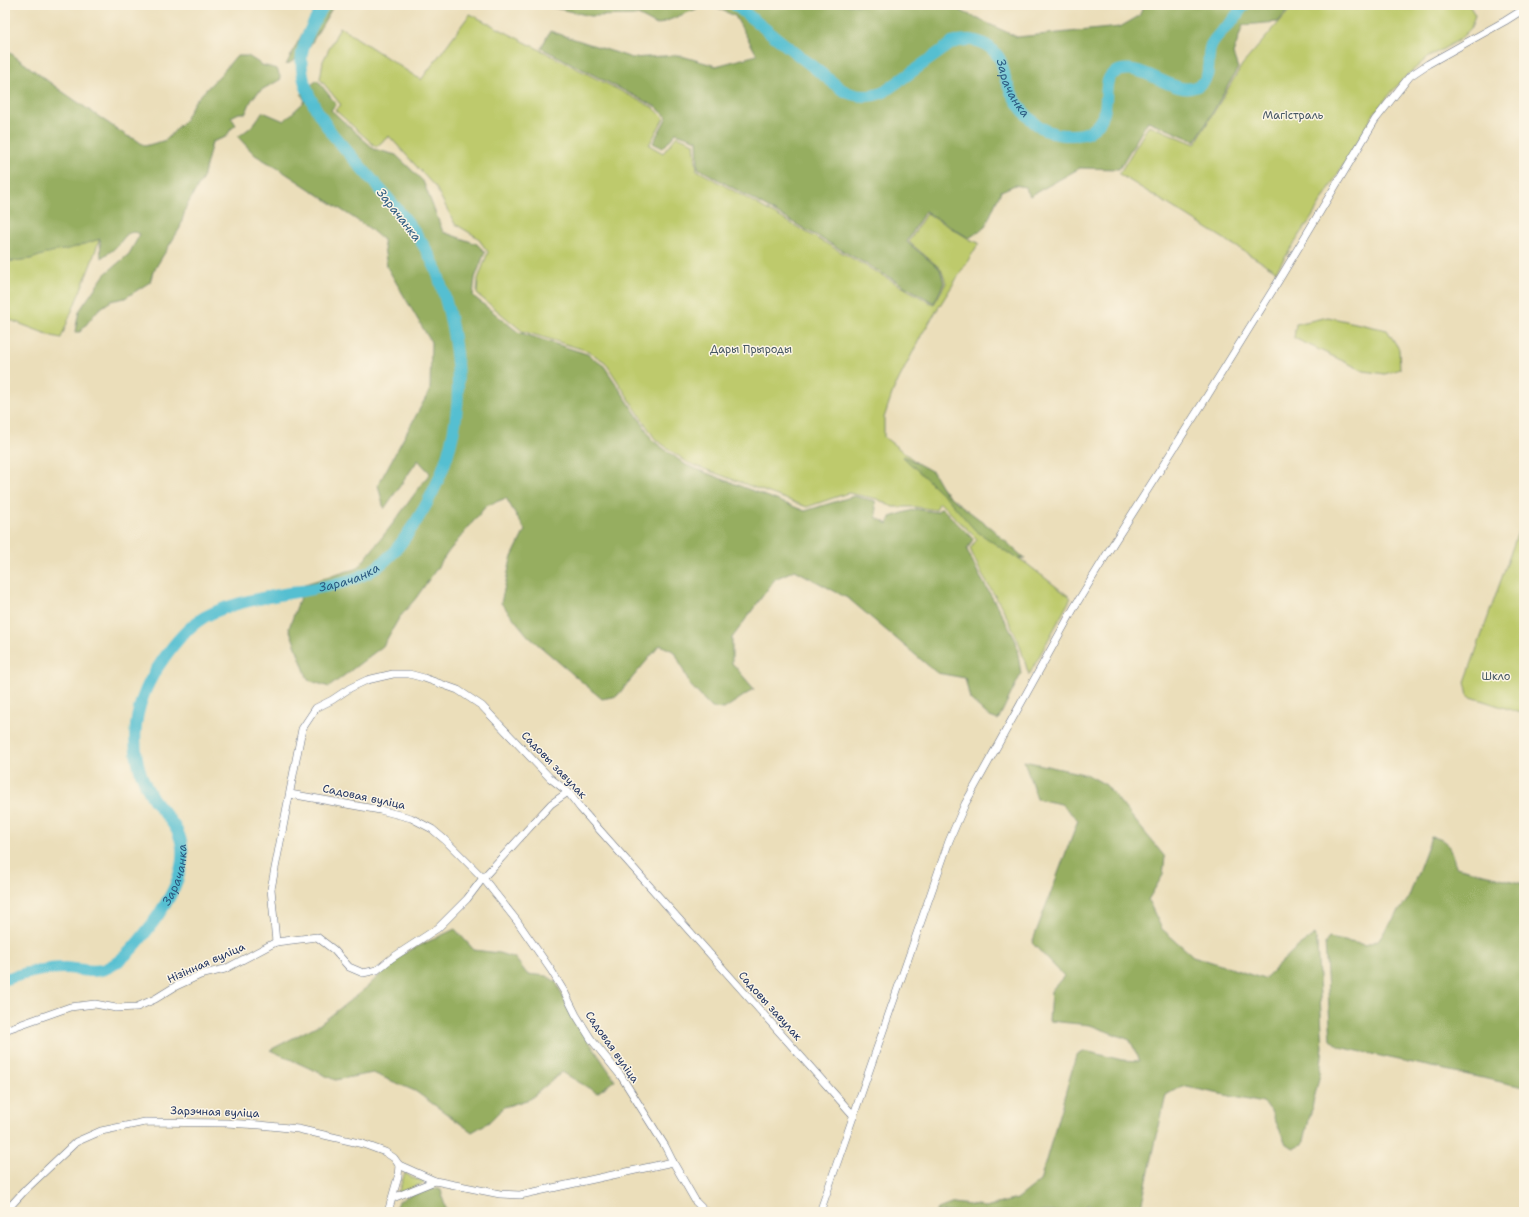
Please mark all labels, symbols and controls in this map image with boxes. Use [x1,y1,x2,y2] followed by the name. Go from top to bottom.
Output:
[993,57,1033,121] water label: Зарачанка
[1263,108,1324,123] park label: Магістраль
[373,185,425,245] water label: Зарачанка
[710,342,792,357] park label: Дары Прыроды
[317,560,383,596] water label: Зарачанка
[1481,669,1511,684] park label: Шкло
[518,728,590,802] street label: Садовы завулак
[321,781,407,813] street label: Садовая вуліца
[158,843,190,908] water label: Зарачанка
[165,939,247,987] street label: Нізінная вуліца
[735,968,805,1044] street label: Садовы завулак
[582,1008,642,1086] street label: Садовая вуліца
[170,1103,260,1121] street label: Зарэчная вуліца

